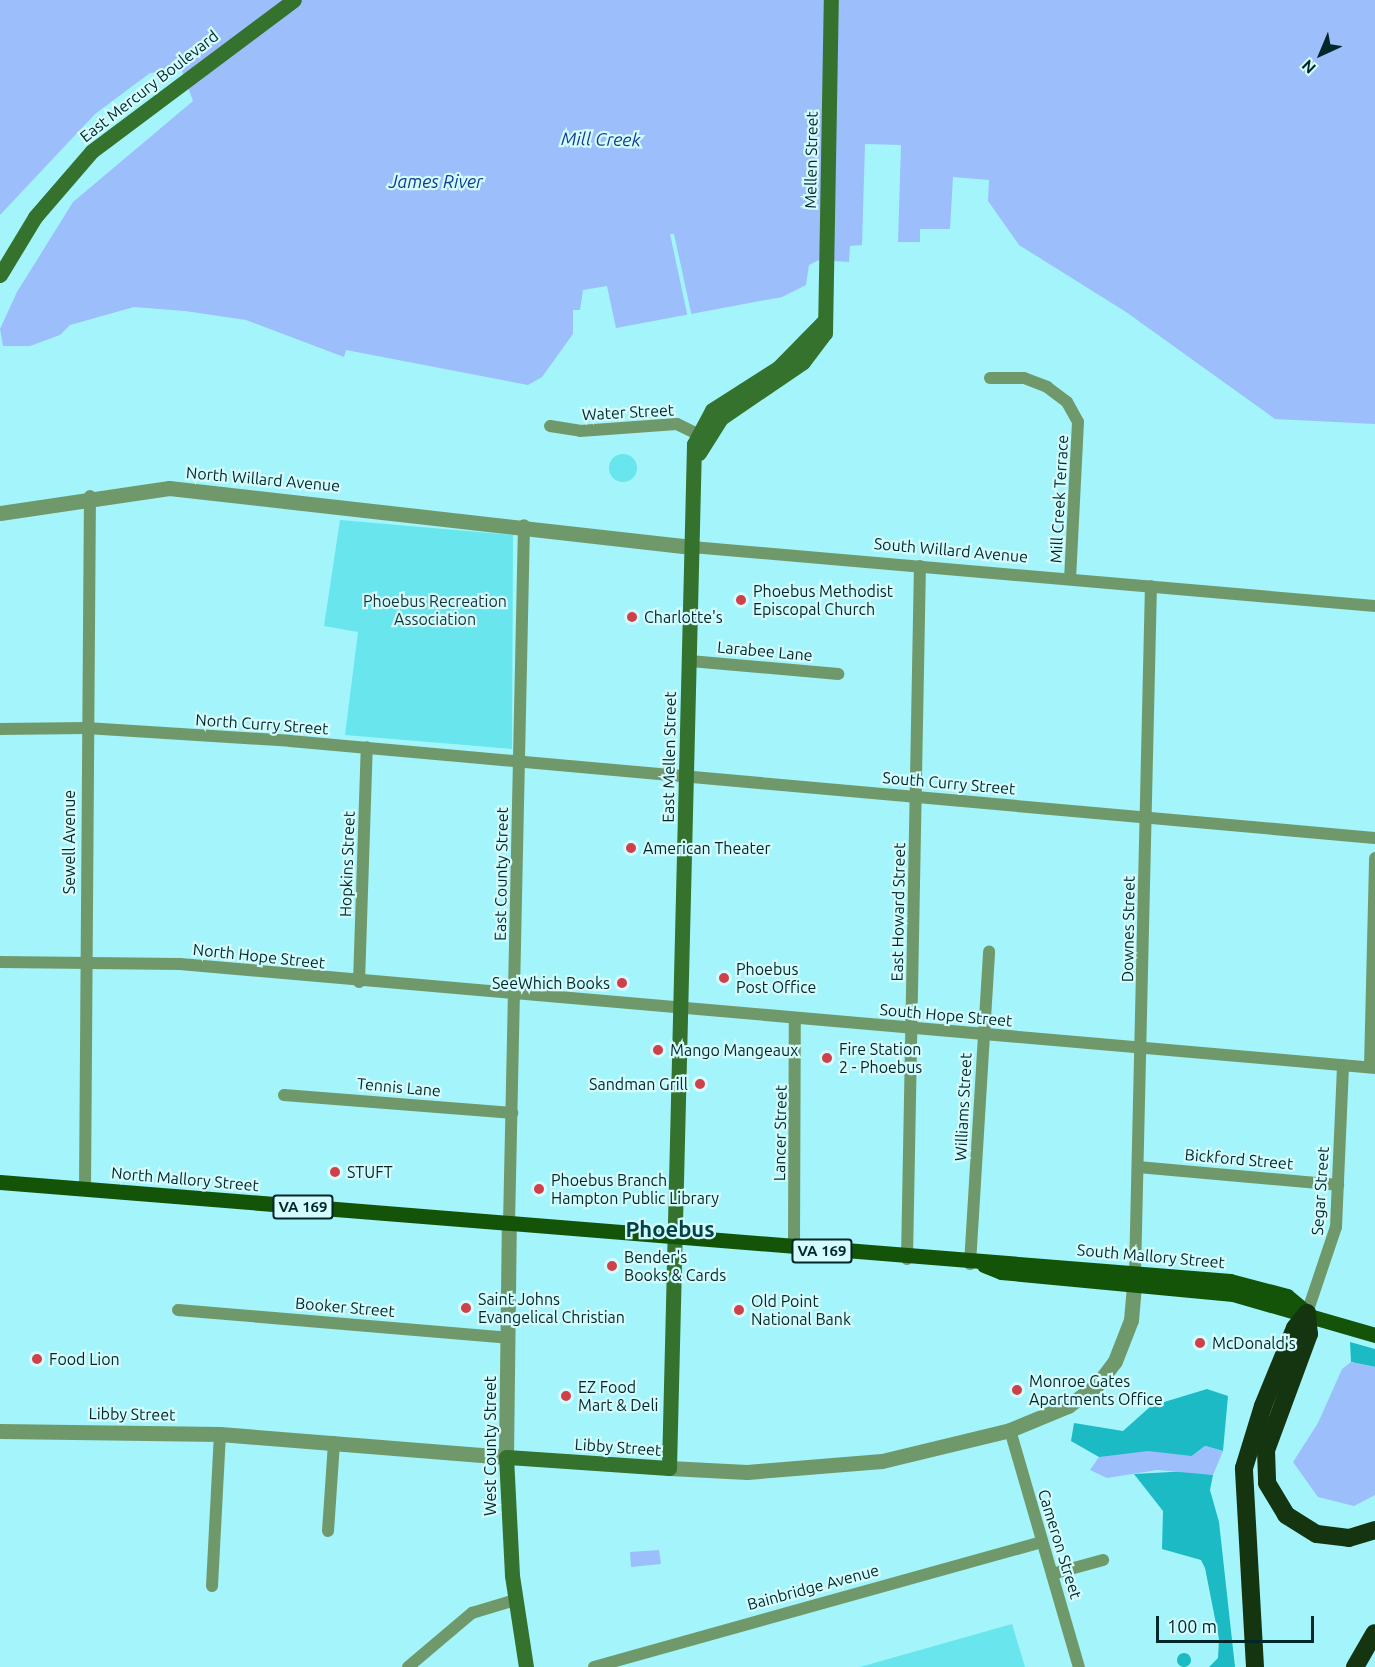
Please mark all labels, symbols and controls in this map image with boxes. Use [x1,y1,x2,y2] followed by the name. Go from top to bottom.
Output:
[1291,24,1351,84] north arrow
[76,26,222,146] street label: East Mercury Boulevard
[1298,56,1319,78] text: N
[801,111,821,209] street label: Mellen Street
[561,128,641,150] water label: Mill Creek
[389,170,483,192] water label: James River
[581,400,675,424] street label: Water Street
[1046,434,1072,564] street label: Mill Creek Terrace
[185,463,341,495] street label: North Willard Avenue
[873,534,1029,566] street label: South Willard Avenue
[753,581,893,619] place label: Phoebus Methodist Episcopal Church
[363,591,507,629] park label: Phoebus Recreation Association
[734,593,748,607] marker: Phoebus Methodist Episcopal Church
[644,607,723,627] place label: Charlotte's
[625,610,639,624] marker: Charlotte's
[716,637,814,665] street label: Larabee Lane
[658,691,680,823] street label: East Mellen Street
[195,710,329,738] street label: North Curry Street
[882,768,1016,798] street label: South Curry Street
[59,790,79,894] street label: Sewell Avenue
[490,807,512,941] street label: East County Street
[336,811,358,917] street label: Hopkins Street
[643,838,771,858] place label: American Theater
[624,841,638,855] marker: American Theater
[887,842,909,982] street label: East Howard Street
[1117,876,1139,982] street label: Downes Street
[192,940,326,972] street label: North Hope Street
[736,959,816,997] place label: Phoebus Post Office
[717,971,731,985] marker: Phoebus Post Office
[492,973,610,993] place label: SeeWhich Books
[615,976,629,990] marker: SeeWhich Books
[879,1000,1013,1030] street label: South Hope Street
[839,1039,922,1077] place label: Fire Station 2 - Phoebus
[670,1040,798,1060] place label: Mango Mangeaux
[651,1043,665,1057] marker: Mango Mangeaux
[820,1051,834,1065] marker: Fire Station 2 - Phoebus
[951,1052,975,1162] street label: Williams Street
[356,1074,442,1100] street label: Tennis Lane
[589,1074,688,1094] place label: Sandman Grill
[693,1077,707,1091] marker: Sandman Grill
[770,1085,790,1181] street label: Lancer Street
[1184,1145,1294,1173] street label: Bickford Street
[1307,1146,1333,1236] street label: Segar Street
[347,1162,393,1182] place label: STUFT
[110,1163,260,1195] street label: North Mallory Street
[328,1165,342,1179] marker: STUFT
[551,1170,719,1208] place label: Phoebus Branch Hampton Public Library
[532,1182,546,1196] marker: Phoebus Branch Hampton Public Library
[272,1195,334,1219] road number: VA 169
[625,1216,715,1242] district label: Phoebus
[790,1239,854,1263] road number: VA 169
[1076,1240,1226,1272] street label: South Mallory Street
[624,1247,726,1285] place label: Bender's Books & Cards
[605,1259,619,1273] marker: Bender's Books & Cards
[478,1289,625,1327] place label: Saint Johns Evangelical Christian
[751,1291,851,1329] place label: Old Point National Bank
[294,1293,396,1321] street label: Booker Street
[459,1301,473,1315] marker: Saint Johns Evangelical Christian
[732,1303,746,1317] marker: Old Point National Bank
[1212,1333,1296,1353] place label: McDonald's
[1193,1336,1207,1350] marker: McDonald's
[49,1349,120,1369] place label: Food Lion
[30,1352,44,1366] marker: Food Lion
[1029,1371,1163,1409] place label: Monroe Gates Apartments Office
[480,1376,500,1516] street label: West County Street
[578,1377,658,1415] place label: EZ Food Mart & Deli
[1010,1383,1024,1397] marker: Monroe Gates Apartments Office
[559,1389,573,1403] marker: EZ Food Mart & Deli
[88,1404,176,1424] street label: Libby Street
[574,1434,662,1460] street label: Libby Street
[1034,1487,1086,1601] street label: Cameron Street
[745,1560,881,1614] street label: Bainbridge Avenue
[1159,1604,1316,1642] scale bar
[1167,1616,1217,1636] text: 100 m

